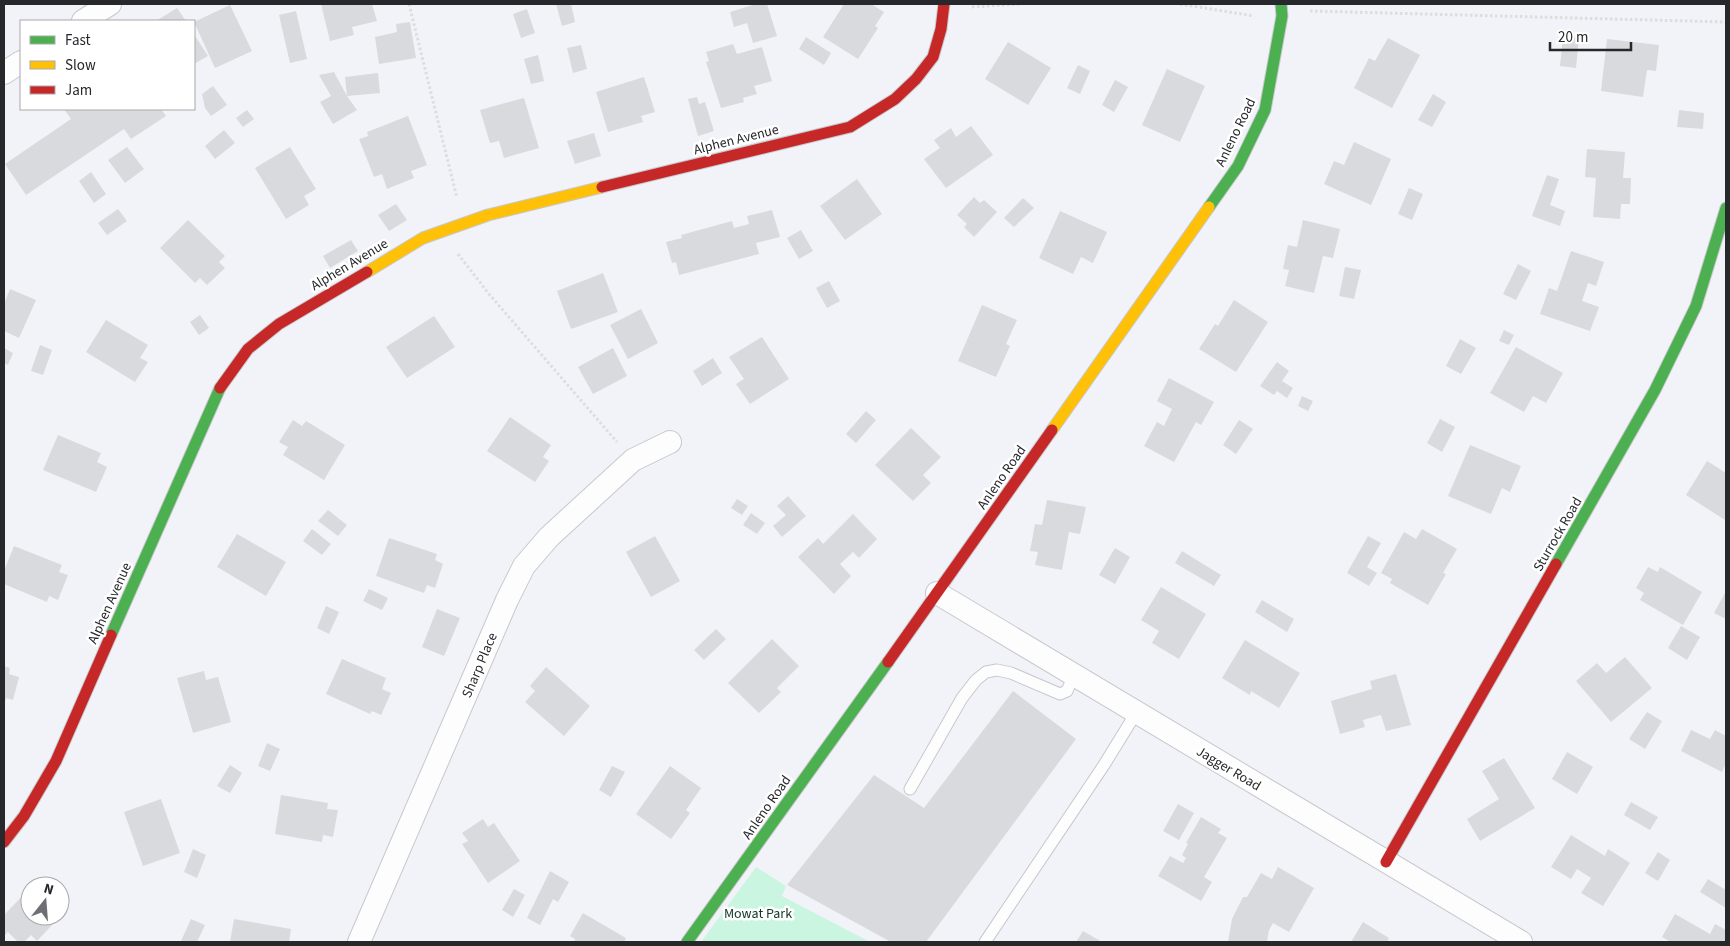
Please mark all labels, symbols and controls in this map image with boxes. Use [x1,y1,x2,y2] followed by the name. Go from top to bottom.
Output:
[20,20,195,110] legend
[1550,20,1631,52] scale bar
[1558,27,1588,48] text: 20 m
[65,30,91,51] text: Fast
[65,55,96,76] text: Slow
[65,80,92,101] text: Jam
[1211,95,1261,170] street label: Anleno Road
[692,120,781,160] street label: Alphen Avenue
[307,234,392,296] street label: Alphen Avenue
[972,442,1031,514] street label: Anleno Road
[1528,494,1587,575] street label: Sturrock Road
[83,560,137,647] street label: Alphen Avenue
[457,630,503,701] street label: Sharp Place
[1192,742,1265,796] street label: Jagger Road
[737,772,796,844] street label: Anleno Road
[20,876,70,926] north arrow
[41,879,56,900] text: N
[724,904,792,924] park label: Mowat Park

